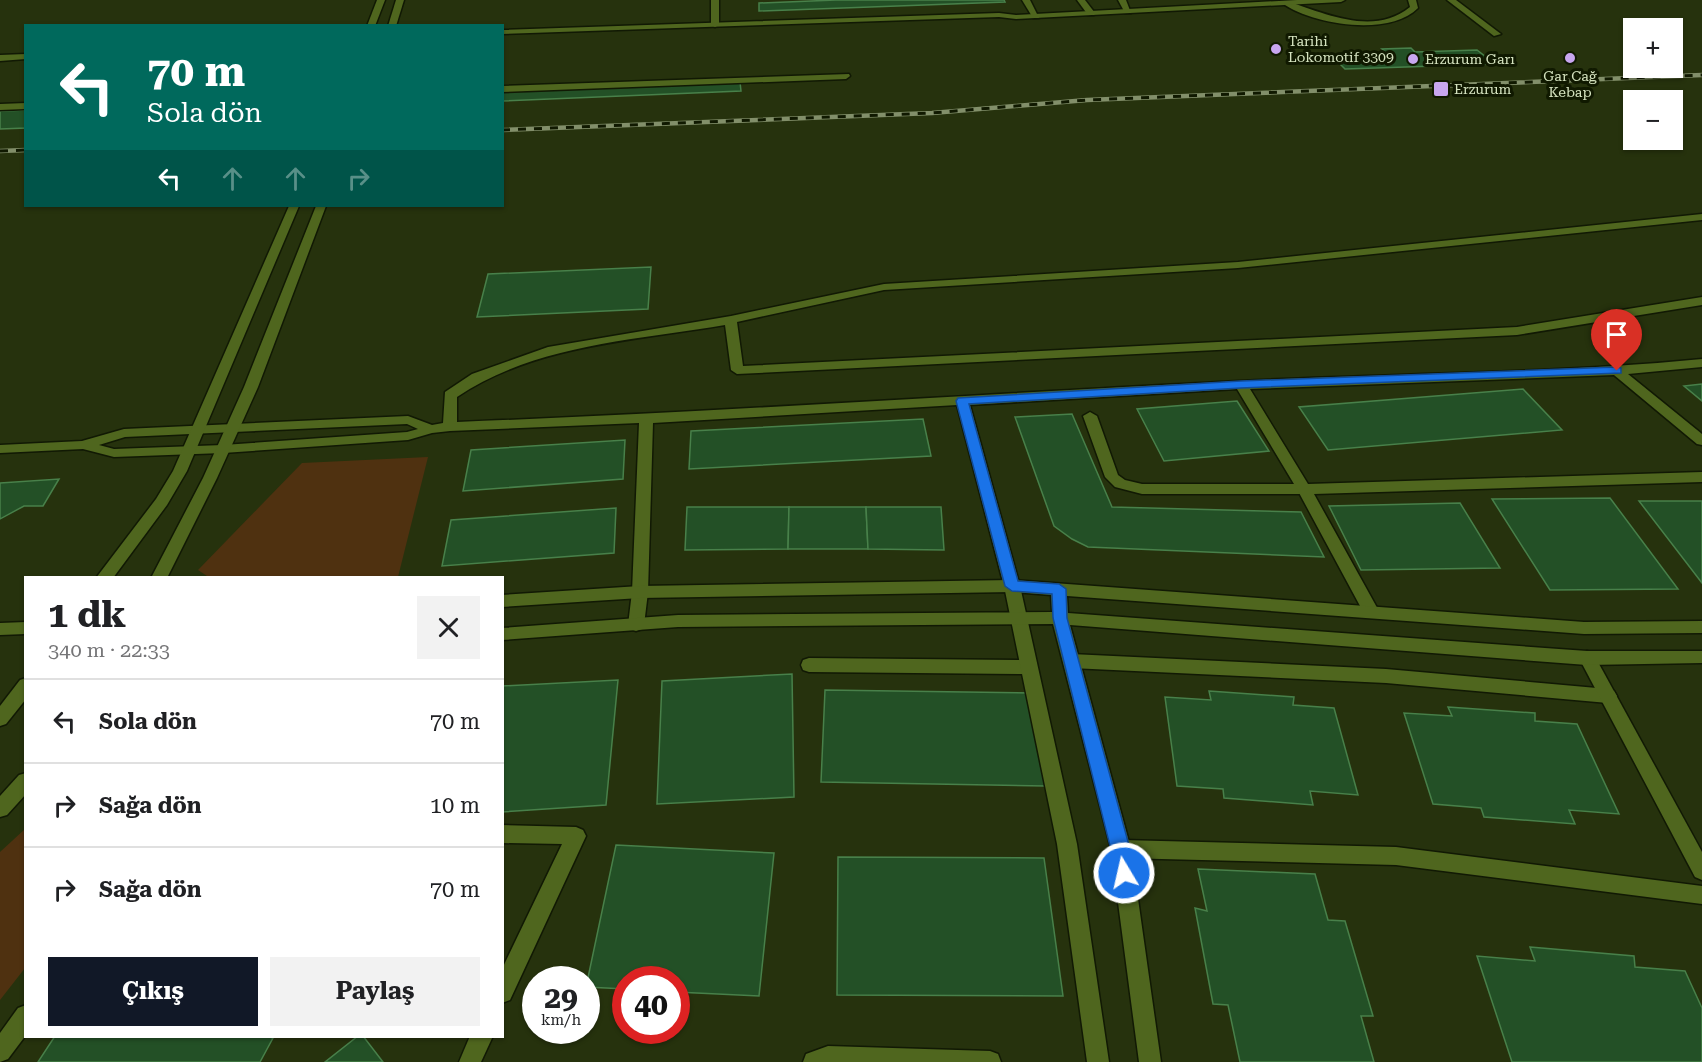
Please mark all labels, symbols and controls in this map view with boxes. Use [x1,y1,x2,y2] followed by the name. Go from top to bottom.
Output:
[1623,18,1683,150] map controls
[1623,18,1683,78] button: +
[1288,33,1394,65] place label: Tarihi Lokomotif 3309
[1269,42,1283,56] marker: Tarihi Lokomotif 3309
[147,47,245,96] text: 70 m
[48,48,126,126] icon: left
[1425,51,1515,67] place label: Erzurum Garı
[1563,51,1577,65] marker: Gar Cağ Kebap
[1406,52,1420,66] marker: Erzurum Garı
[1543,68,1597,100] place label: Gar Cağ Kebap
[1432,80,1450,98] marker: Erzurum
[1454,81,1512,97] place label: Erzurum
[1623,90,1683,150] button: −
[147,97,262,129] text: Sola dön
[153,162,186,195] icon: left
[216,162,249,195] icon: ahead
[279,162,312,195] icon: ahead
[342,162,375,195] icon: right
[1591,309,1642,371] pin
[1600,318,1633,351] icon: arrive
[48,594,126,636] text: 1 dk
[417,596,480,659] button: close
[48,638,170,662] text: 340 m · 22:33
[48,705,81,738] icon: left
[99,709,197,734] text: Sola dön
[430,709,480,734] text: 70 m
[48,789,81,822] icon: right
[99,793,201,818] text: Sağa dön
[430,793,480,818] text: 10 m
[1092,841,1156,905] position arrow
[48,873,81,906] icon: right
[99,877,201,902] text: Sağa dön
[430,877,480,902] text: 70 m
[48,957,258,1026] button: Çıkış
[270,957,480,1026] button: Paylaş
[612,966,690,1044] speed limit sign: 40
[544,980,578,1015] text: 29
[541,1011,581,1029] text: km/h

